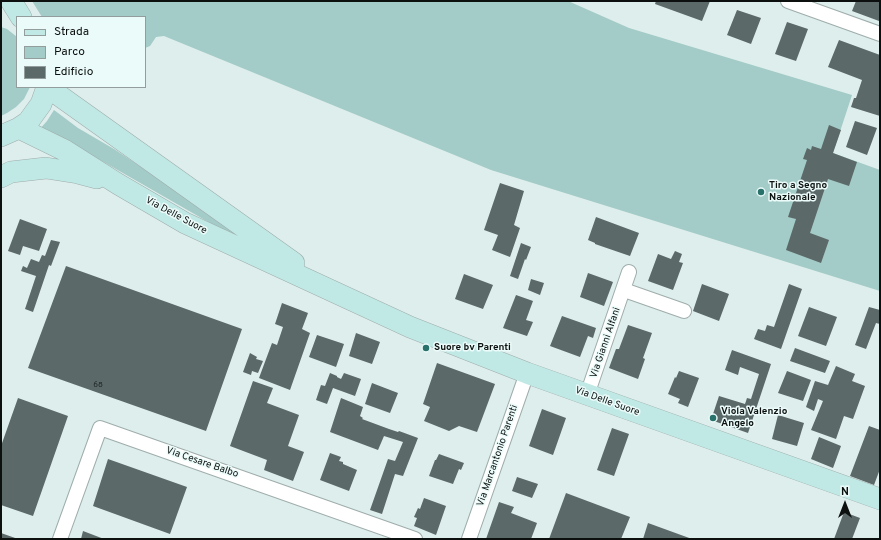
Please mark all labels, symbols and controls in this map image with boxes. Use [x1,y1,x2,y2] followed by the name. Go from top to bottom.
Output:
[16,16,146,88] legend
[54,24,89,40] text: Strada
[54,44,85,60] text: Parco
[54,64,93,80] text: Edificio
[769,180,827,204] place label: Tiro a Segno Nazionale
[756,187,766,197] marker: Tiro a Segno Nazionale
[143,195,209,237] street label: Via Delle Suore
[588,306,624,380] street label: Via Gianni Alfani
[434,342,511,354] place label: Suore bv Parenti
[421,343,431,353] marker: Suore bv Parenti
[93,380,103,390] house number: 68
[573,385,641,419] street label: Via Delle Suore
[475,404,521,508] street label: Via Marcantonio Parenti
[721,406,787,430] place label: Viola Valenzio Angelo
[708,413,718,423] marker: Viola Valenzio Angelo
[164,445,240,481] street label: Via Cesare Balbo
[825,484,865,524] north arrow
[841,485,849,499] text: N

